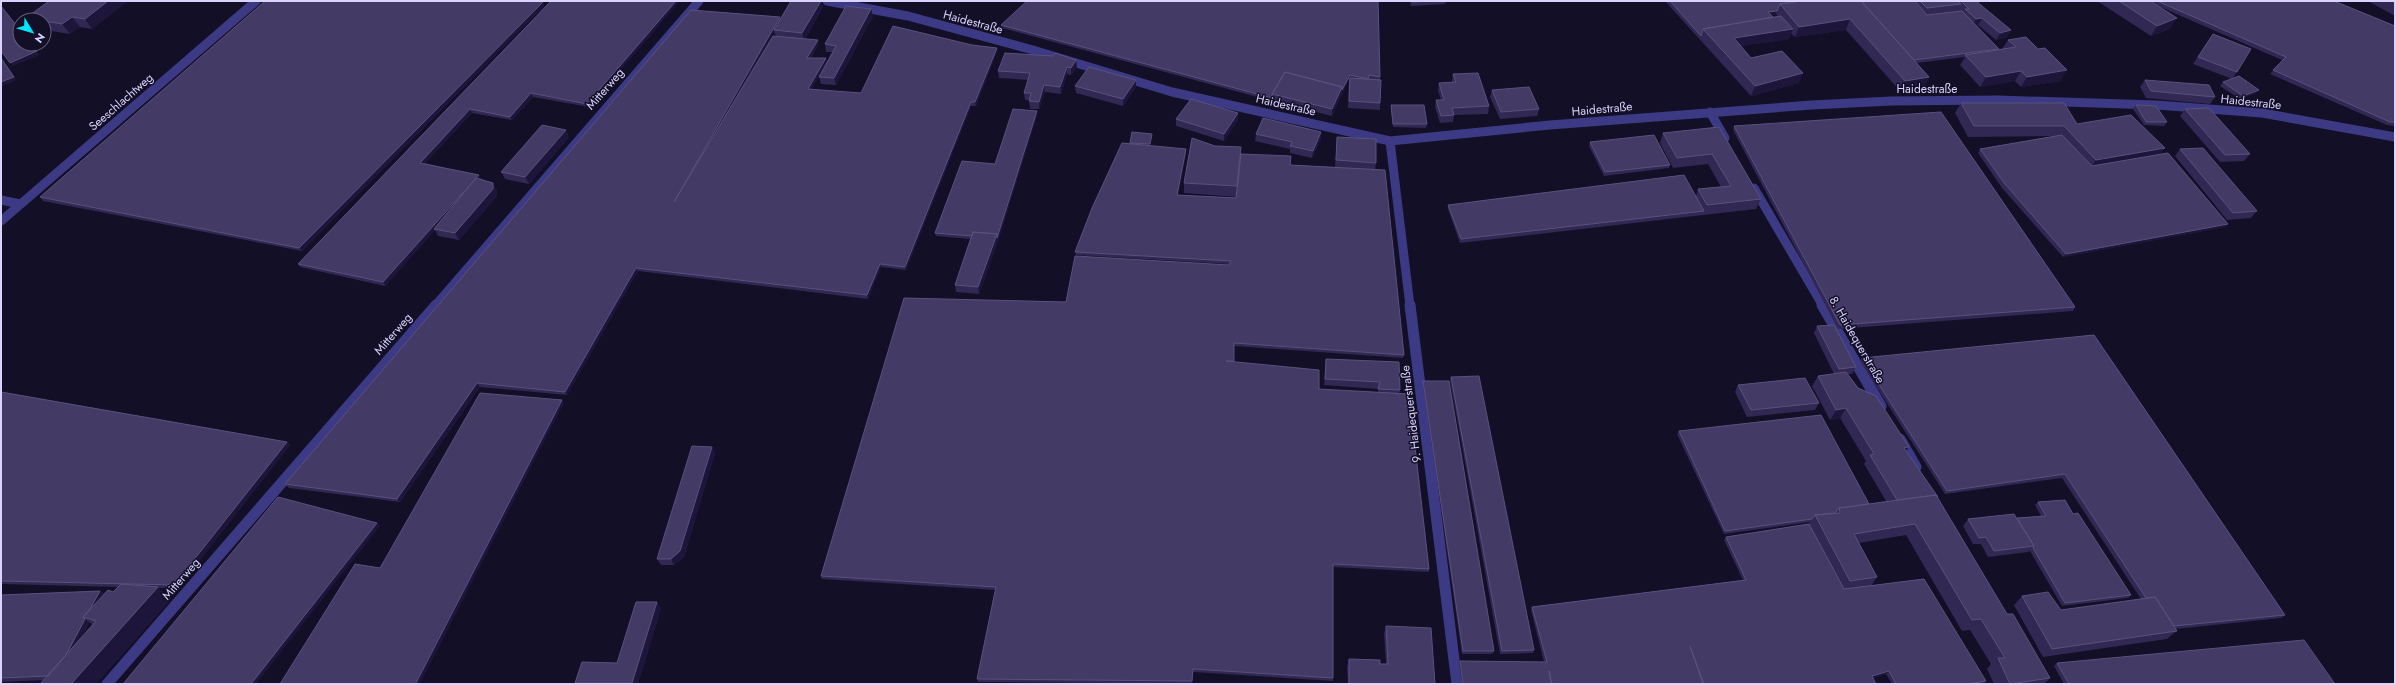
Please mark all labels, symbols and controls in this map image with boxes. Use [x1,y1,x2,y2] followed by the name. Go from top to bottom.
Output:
[941,5,1005,39] street label: Haidestraße
[12,12,52,52] north arrow
[31,30,49,47] text: N
[582,64,628,114] street label: Mitterweg
[85,69,157,135] street label: Seeschlachtweg
[1896,80,1958,98] street label: Haidestraße
[1254,89,1318,121] street label: Haidestraße
[2220,90,2282,114] street label: Haidestraße
[1571,97,1633,121] street label: Haidestraße
[1825,293,1889,387] street label: 8. Haidequerstraße
[370,309,416,359] street label: Mitterweg
[1396,364,1426,464] street label: 9. Haidequerstraße
[158,554,204,604] street label: Mitterweg

